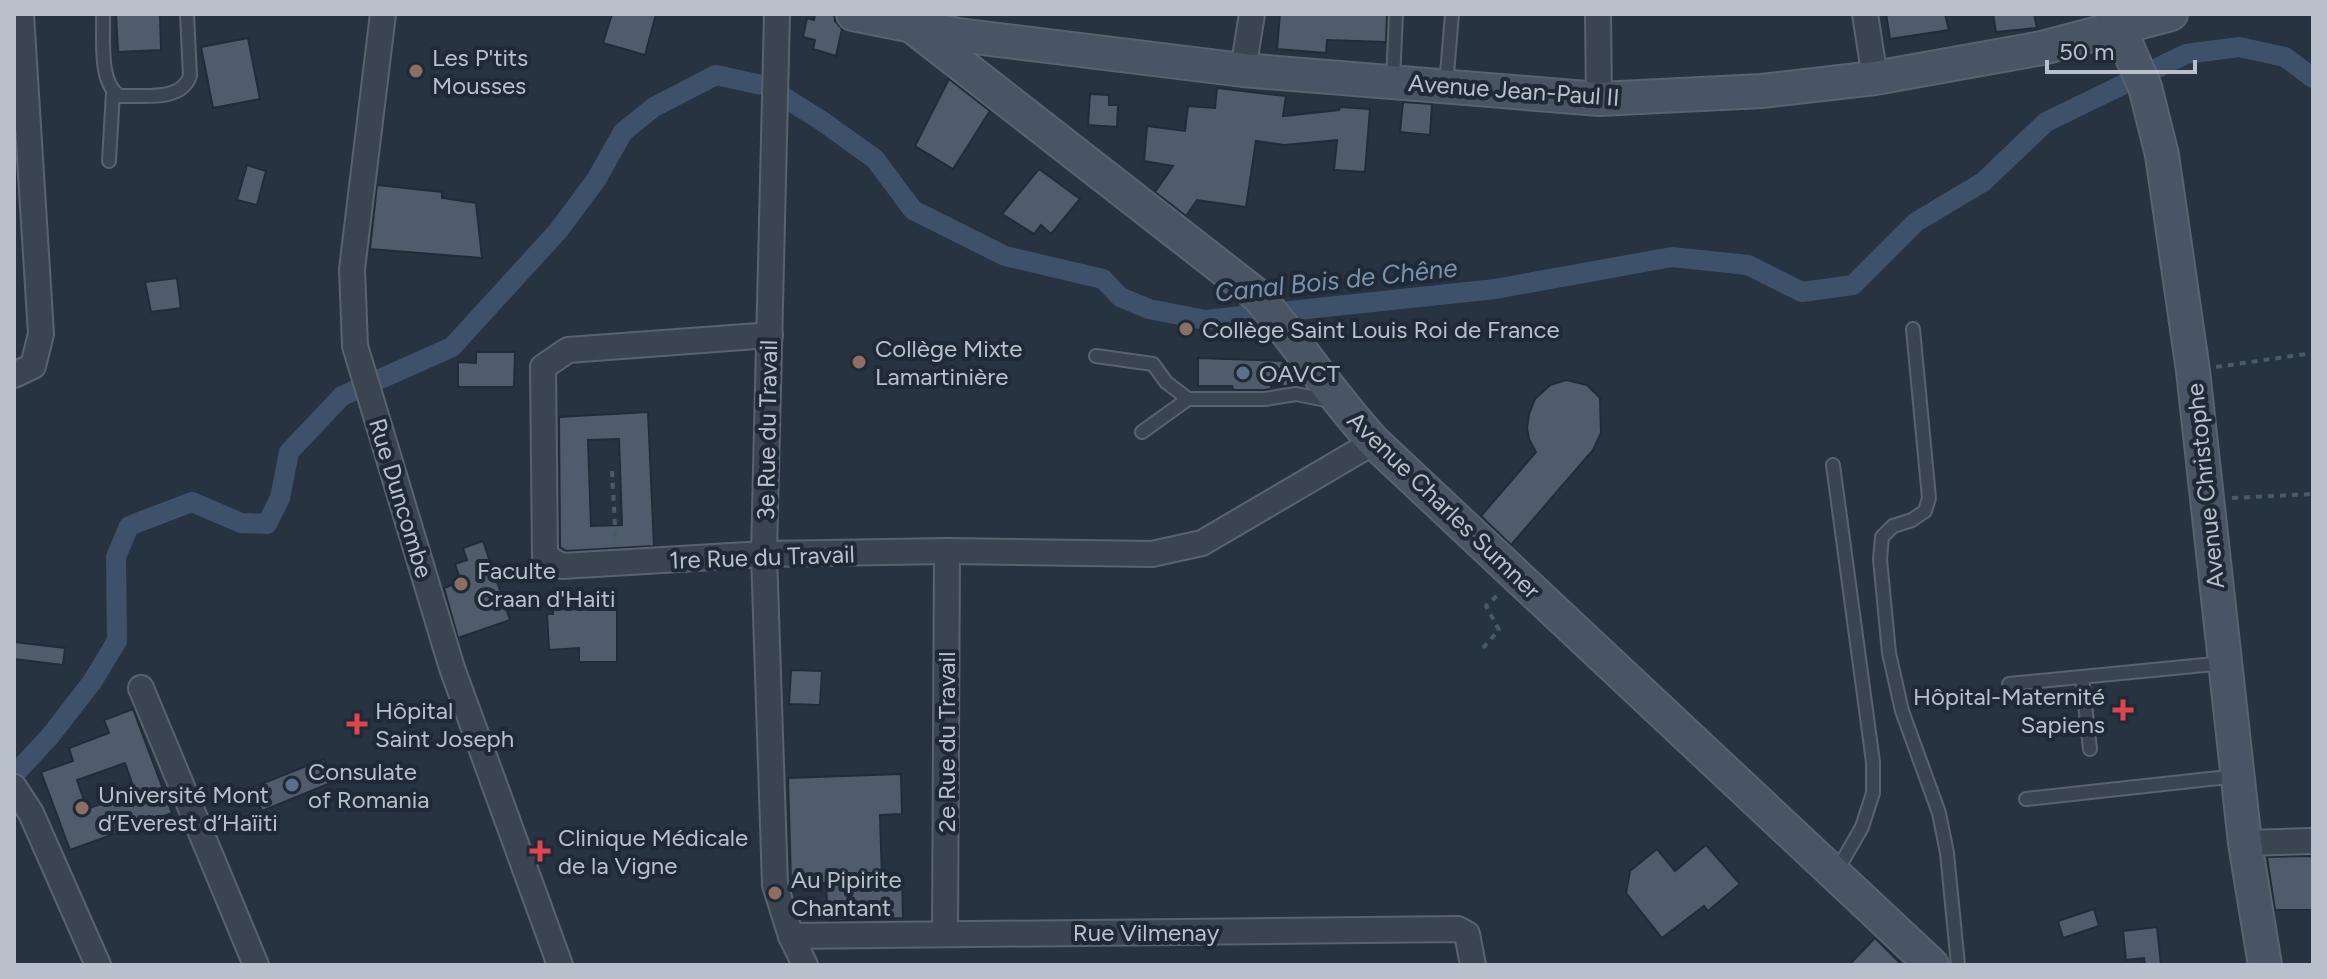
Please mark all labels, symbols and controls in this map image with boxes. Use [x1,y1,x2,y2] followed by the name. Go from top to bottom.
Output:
[2047,24,2195,74] scale bar
[2059,37,2115,66] text: 50 m
[432,43,528,100] place label: Les P'tits Mousses
[407,62,425,80] marker: Les P'tits Mousses
[1407,68,1621,112] street label: Avenue Jean-Paul II
[1213,251,1459,309] water label: Canal Bois de Chêne
[1202,315,1560,344] place label: Collège Saint Louis Roi de France
[1177,320,1195,338] marker: Collège Saint Louis Roi de France
[875,334,1022,391] place label: Collège Mixte Lamartinière
[751,340,783,520] street label: 3e Rue du Travail
[850,353,868,371] marker: Collège Mixte Lamartinière
[1259,359,1340,388] place label: OAVCT
[1234,364,1252,382] marker: OAVCT
[2180,382,2230,590] street label: Avenue Christophe
[1342,405,1546,605] street label: Avenue Charles Sumner
[363,415,439,581] street label: Rue Duncombe
[669,539,855,575] street label: 1re Rue du Travail
[477,556,616,613] place label: Faculte Craan d'Haiti
[452,575,470,593] marker: Faculte Craan d'Haiti
[932,652,961,832] street label: 2e Rue du Travail
[1913,682,2105,739] place label: Hôpital-Maternité Sapiens
[375,696,514,753] place label: Hôpital Saint Joseph
[2112,699,2134,721] marker: Hôpital-Maternité Sapiens
[346,713,368,735] marker: Hôpital Saint Joseph
[308,757,430,814] place label: Consulate of Romania
[283,776,301,794] marker: Consulate of Romania
[98,780,278,837] place label: Université Mont d’Everest d’Haïiti
[73,799,91,817] marker: Université Mont d’Everest d’Haïiti
[558,823,748,880] place label: Clinique Médicale de la Vigne
[529,840,551,862] marker: Clinique Médicale de la Vigne
[791,865,902,922] place label: Au Pipirite Chantant
[766,884,784,902] marker: Au Pipirite Chantant
[1073,918,1220,947] street label: Rue Vilmenay

